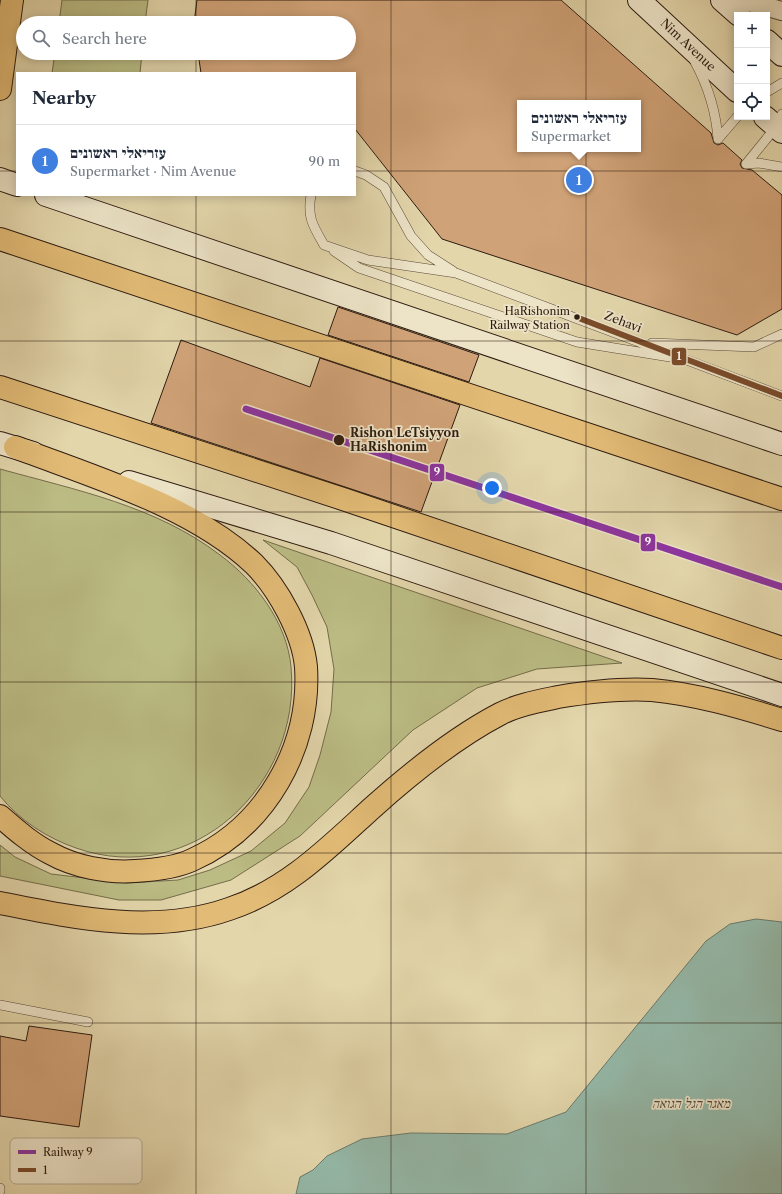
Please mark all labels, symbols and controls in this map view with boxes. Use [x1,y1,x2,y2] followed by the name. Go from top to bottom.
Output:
[734,12,770,120] map controls
[734,12,770,48] button: +
[658,15,719,74] street label: Nim Avenue
[16,16,356,60] search box
[30,27,52,49] icon: search
[62,29,147,48] text: Search here
[734,48,770,84] button: −
[734,84,770,120] button: locate
[32,88,96,108] text: Nearby
[517,100,641,152] popup
[531,108,627,127] text: עזריאלי ראשונים
[531,128,611,144] text: Supermarket
[70,143,166,162] text: עזריאלי ראשונים
[42,153,48,169] text: 1
[309,153,340,169] text: 90 m
[70,163,236,179] text: Supermarket · Nim Avenue
[566,165,592,195] pin: 1
[489,304,571,332] place label: HaRishonim Railway Station
[603,308,644,336] street label: Zehavi
[572,312,582,322] marker: HaRishonim Railway Station
[671,347,687,366] line badge: 1
[677,349,682,363] text: 1
[350,425,460,454] place label: Rishon LeTsiyyon HaRishonim
[332,433,346,447] marker: Rishon LeTsiyyon HaRishonim
[429,463,445,482] line badge: 9
[434,465,441,479] text: 9
[482,478,502,498] your location
[640,533,656,552] line badge: 9
[645,535,652,549] text: 9
[652,1095,731,1111] water label: מאגר הגל הגואה
[10,1138,142,1184] legend
[43,1145,93,1159] text: Railway 9
[43,1163,48,1177] text: 1

